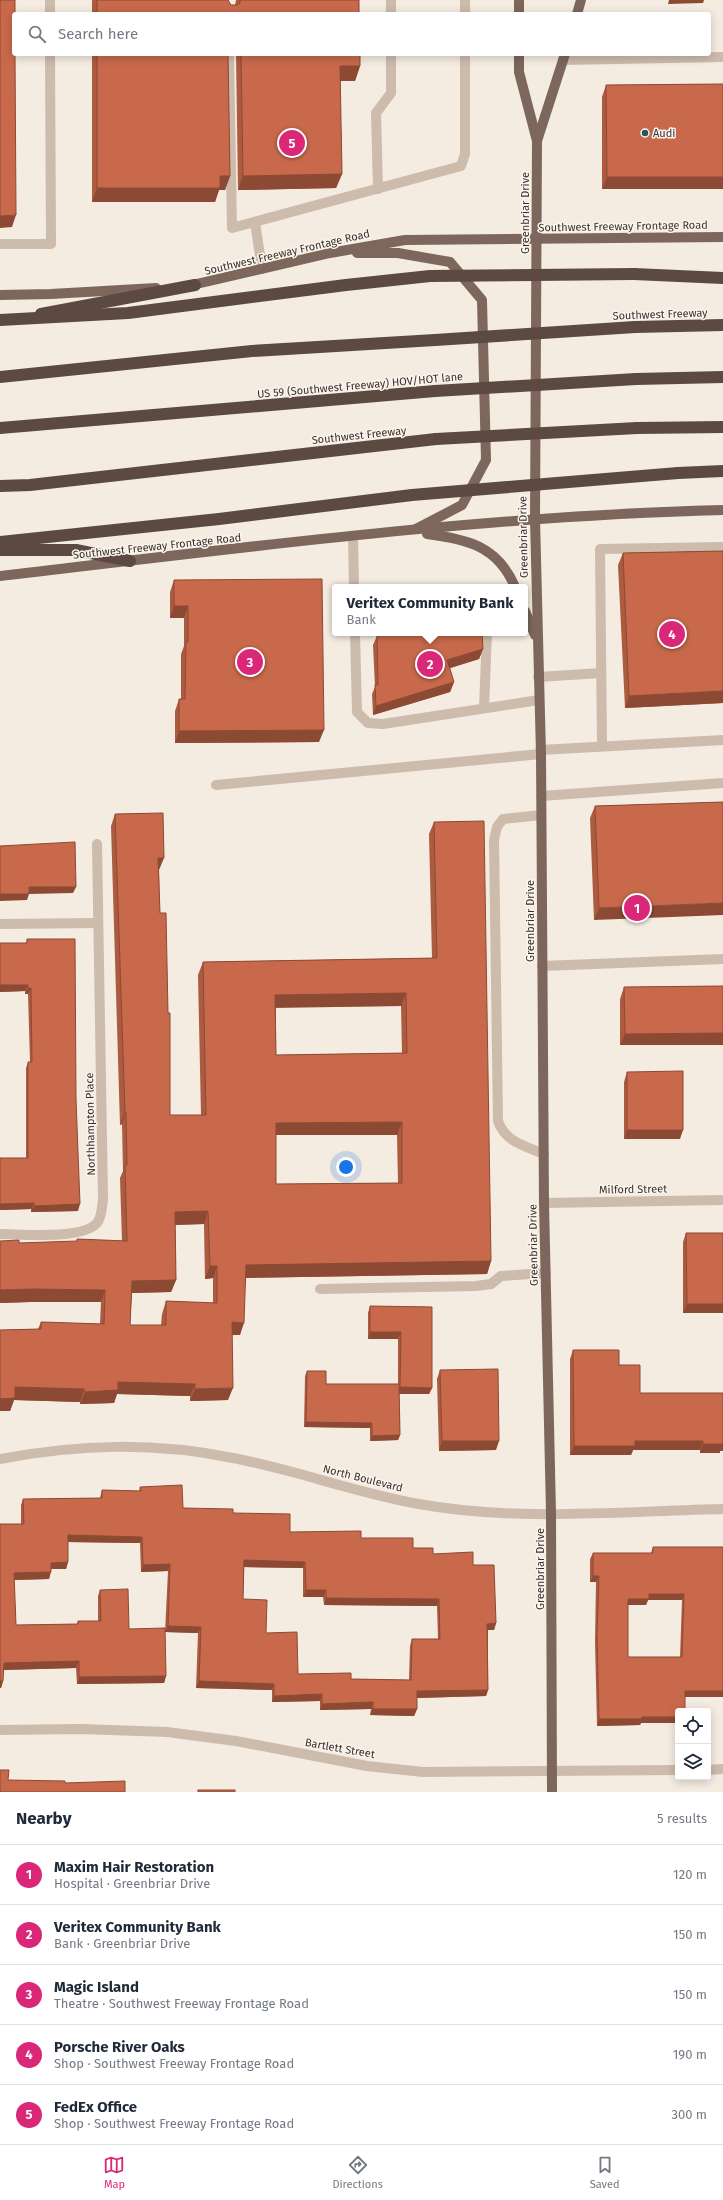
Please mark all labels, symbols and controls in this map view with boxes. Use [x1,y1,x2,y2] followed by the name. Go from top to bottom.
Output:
[12,12,711,56] search box
[26,23,48,45] icon: search
[58,25,138,43] text: Search here
[653,127,675,140] place label: Audi
[279,128,305,158] pin: 5
[640,128,650,138] marker: Audi
[519,172,532,254] street label: Greenbriar Drive
[538,219,708,234] street label: Southwest Freeway Frontage Road
[203,227,371,278] street label: Southwest Freeway Frontage Road
[612,306,708,323] street label: Southwest Freeway
[257,370,464,401] street label: US 59 (Southwest Freeway) HOV/HOT lane
[311,424,408,447] street label: Southwest Freeway
[516,496,531,578] street label: Greenbriar Drive
[72,531,242,562] street label: Southwest Freeway Frontage Road
[332,584,528,636] popup
[347,594,513,612] text: Veritex Community Bank
[347,612,376,627] text: Bank
[659,619,685,649] pin: 4
[237,647,263,677] pin: 3
[417,649,443,679] pin: 2
[524,880,537,962] street label: Greenbriar Drive
[624,893,650,923] pin: 1
[83,1072,98,1176] street label: Northhampton Place
[336,1157,356,1177] your location
[599,1182,667,1197] street label: Milford Street
[526,1204,541,1286] street label: Greenbriar Drive
[322,1462,404,1495] street label: North Boulevard
[534,1528,547,1610] street label: Greenbriar Drive
[675,1708,711,1780] map controls
[675,1708,711,1744] button: locate
[304,1736,376,1761] street label: Bartlett Street
[675,1744,711,1780] button: layers
[16,1808,71,1829] text: Nearby
[657,1811,707,1826] text: 5 results
[54,1858,214,1876] text: Maxim Hair Restoration
[26,1867,32,1882] text: 1
[673,1867,707,1882] text: 120 m
[54,1876,210,1891] text: Hospital · Greenbriar Drive
[54,1918,221,1936] text: Veritex Community Bank
[26,1927,32,1942] text: 2
[673,1927,707,1942] text: 150 m
[54,1936,190,1951] text: Bank · Greenbriar Drive
[54,1978,139,1996] text: Magic Island
[26,1987,32,2002] text: 3
[673,1987,707,2002] text: 150 m
[54,1996,309,2011] text: Theatre · Southwest Freeway Frontage Road
[54,2038,185,2056] text: Porsche River Oaks
[25,2047,33,2062] text: 4
[673,2047,707,2062] text: 190 m
[54,2056,294,2071] text: Shop · Southwest Freeway Frontage Road
[54,2098,137,2116] text: FedEx Office
[26,2107,32,2122] text: 5
[671,2107,707,2122] text: 300 m
[54,2116,294,2131] text: Shop · Southwest Freeway Frontage Road
[103,2154,125,2191] tab: Map
[332,2154,383,2191] tab: Directions
[590,2154,620,2191] tab: Saved

